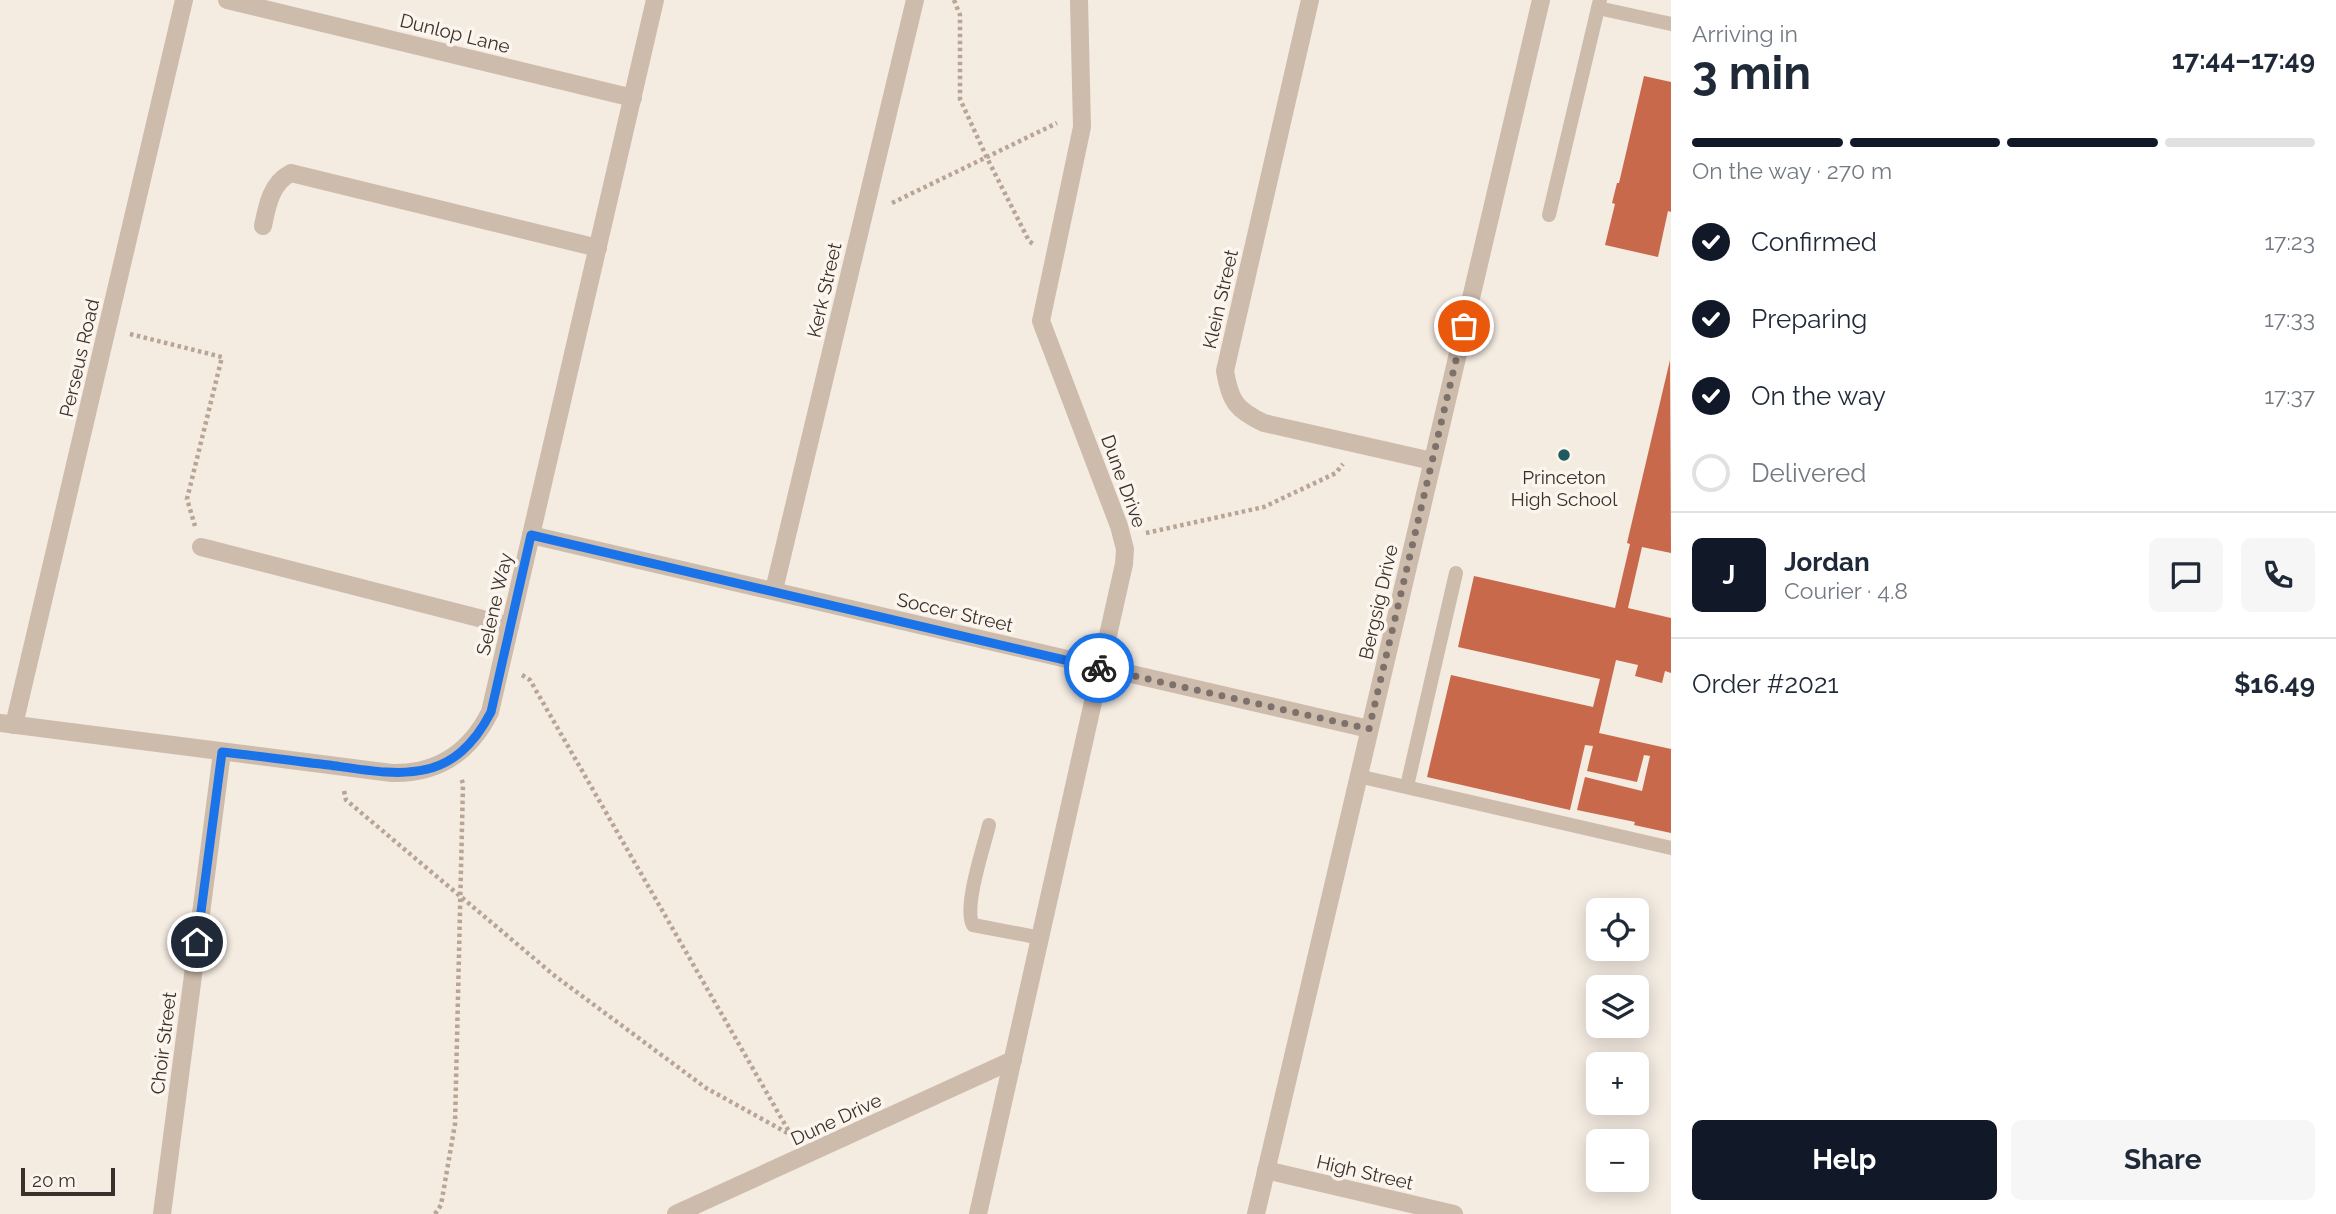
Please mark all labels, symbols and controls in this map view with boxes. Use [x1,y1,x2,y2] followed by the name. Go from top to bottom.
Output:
[398,9,512,57] street label: Dunlop Lane
[1692,20,1798,47] text: Arriving in
[2172,45,2315,75] text: 17:44–17:49
[1692,46,1811,100] text: 3 min
[1692,157,1892,184] text: On the way · 270 m
[1692,223,1730,261] icon: check
[1751,227,1877,257] text: Confirmed
[2264,228,2315,255] text: 17:23
[802,240,846,340] street label: Kerk Street
[1198,247,1242,351] street label: Klein Street
[1434,296,1494,356] pin
[55,297,103,419] street label: Perseus Road
[1692,300,1730,338] icon: check
[1751,304,1867,334] text: Preparing
[2264,305,2315,332] text: 17:33
[1445,307,1483,345] icon: bag
[1692,377,1730,415] icon: check
[1751,381,1886,411] text: On the way
[2264,382,2315,409] text: 17:37
[1097,432,1151,530] street label: Dune Drive
[1556,447,1572,463] marker: Princeton High School
[1751,458,1866,488] text: Delivered
[1511,466,1618,510] place label: Princeton High School
[2149,538,2223,612] button: chat
[2241,538,2315,612] button: phone
[1354,542,1402,662] street label: Bergsig Drive
[1784,547,1870,577] text: Jordan
[472,551,516,657] street label: Selene Way
[1723,560,1735,590] text: J
[1784,577,1908,604] text: Courier · 4.8
[895,588,1016,636] street label: Soccer Street
[1064,633,1134,703] courier
[1080,649,1118,687] icon: bike
[1692,669,1839,699] text: Order #2021
[2234,669,2315,699] text: $16.49
[1586,898,1649,1192] map controls
[1586,898,1649,961] button: locate
[167,912,227,972] pin
[178,923,216,961] icon: home
[1586,975,1649,1038] button: layers
[146,990,180,1096] street label: Choir Street
[1586,1052,1649,1115] button: +
[787,1088,885,1150] street label: Dune Drive
[1692,1120,1997,1200] button: Help
[2011,1120,2315,1200] button: Share
[1586,1129,1649,1192] button: −
[1315,1150,1416,1194] street label: High Street
[21,1165,116,1197] scale bar
[32,1169,76,1191] text: 20 m

